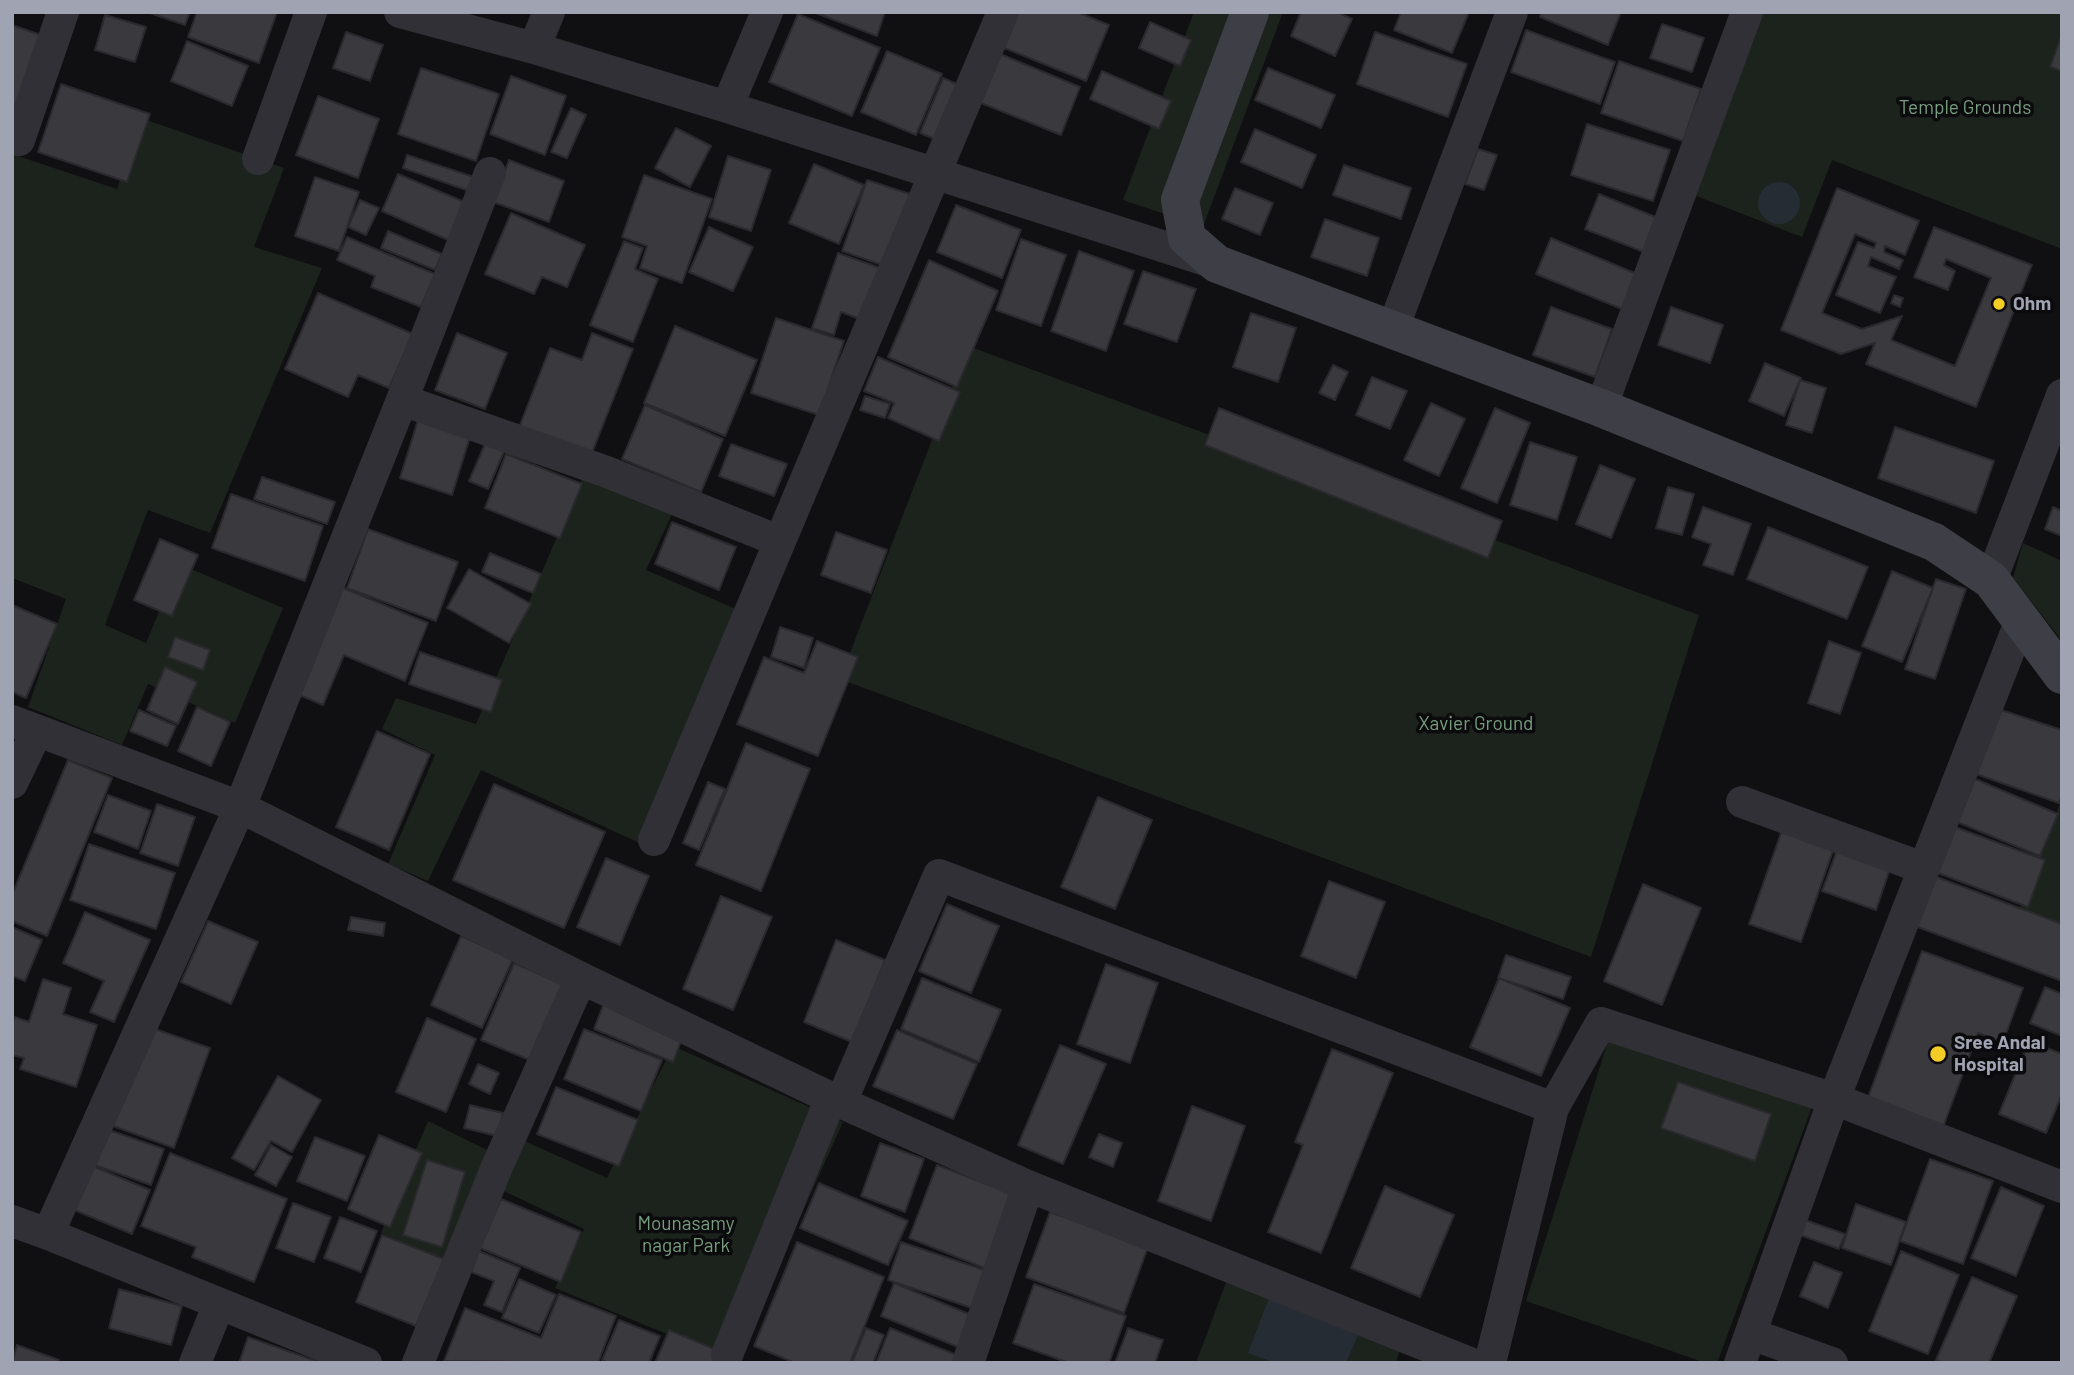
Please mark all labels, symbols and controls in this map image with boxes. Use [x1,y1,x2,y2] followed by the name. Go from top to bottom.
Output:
[1899,97,2031,119] park label: Temple Grounds
[2013,293,2051,315] place label: Ohm
[1991,296,2007,312] marker: Ohm
[1419,713,1533,735] park label: Xavier Ground
[1954,1032,2045,1076] place label: Sree Andal Hospital
[1928,1044,1948,1064] marker: Sree Andal Hospital
[637,1213,735,1257] park label: Mounasamy nagar Park

